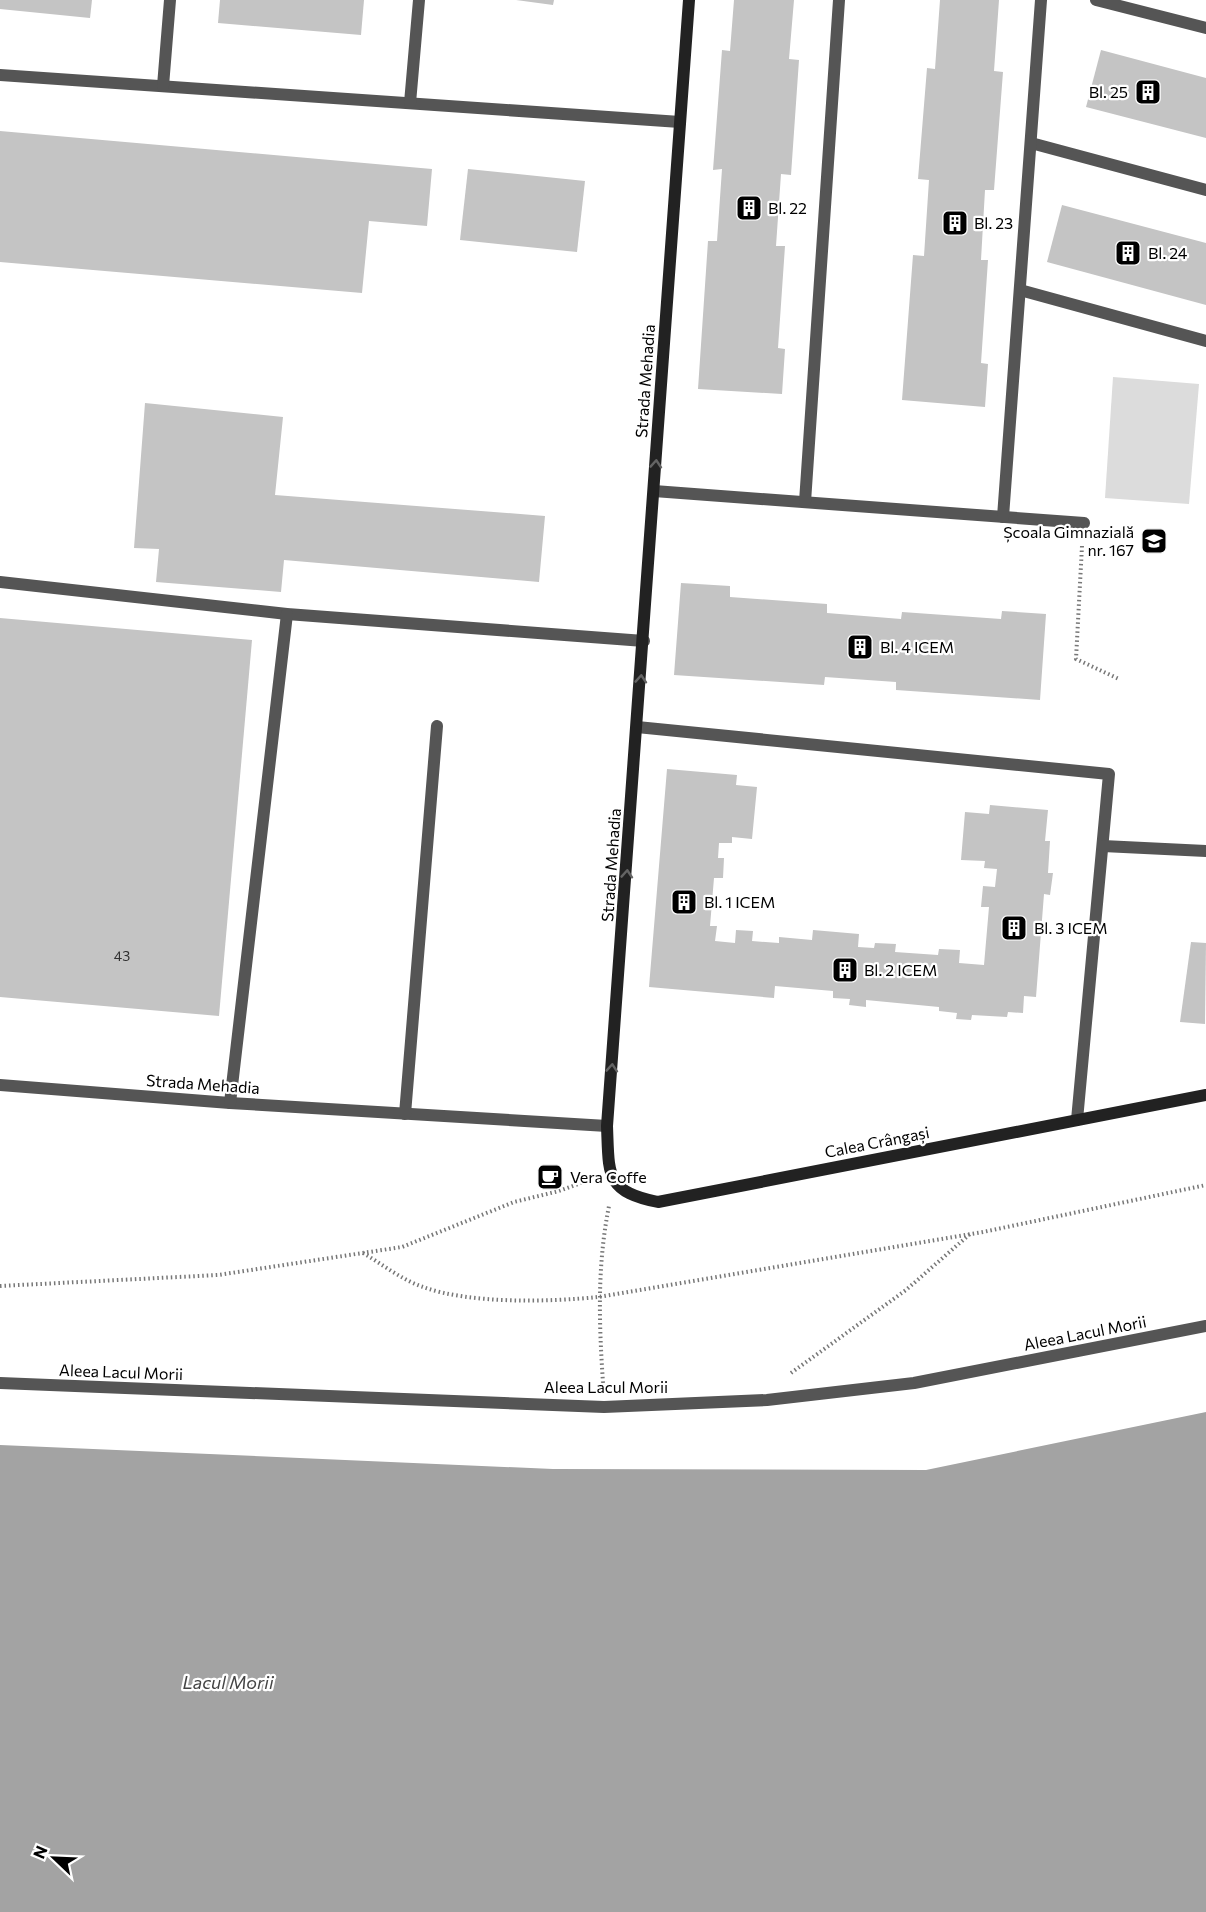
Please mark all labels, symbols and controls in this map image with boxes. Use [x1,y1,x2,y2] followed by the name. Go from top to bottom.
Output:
[1133,77,1163,107] building icon: Bl. 25
[1089,82,1128,101] place label: Bl. 25
[734,193,764,223] building icon: Bl. 22
[768,198,807,217] place label: Bl. 22
[940,208,970,238] building icon: Bl. 23
[974,213,1013,232] place label: Bl. 23
[1113,238,1143,268] building icon: Bl. 24
[1148,243,1188,262] place label: Bl. 24
[631,323,658,439] street label: Strada Mehadia
[649,459,662,468] one-way arrow
[1003,522,1134,559] place label: Școala Gimnazială nr. 167
[1139,526,1169,556] school or university icon: Școala Gimnazială nr. 167
[845,632,875,662] building icon: Bl. 4 ICEM
[880,637,954,656] place label: Bl. 4 ICEM
[634,675,647,684] one-way arrow
[597,807,624,923] street label: Strada Mehadia
[620,869,633,878] one-way arrow
[669,887,699,917] building icon: Bl. 1 ICEM
[704,892,775,911] place label: Bl. 1 ICEM
[999,913,1029,943] building icon: Bl. 3 ICEM
[1034,918,1108,937] place label: Bl. 3 ICEM
[114,947,130,964] house number: 43
[830,955,860,985] building icon: Bl. 2 ICEM
[864,960,937,979] place label: Bl. 2 ICEM
[606,1063,619,1072] one-way arrow
[145,1070,261,1097] street label: Strada Mehadia
[823,1122,931,1163] street label: Calea Crângași
[535,1162,565,1192] cafe icon: Vera Coffe
[570,1167,647,1186] place label: Vera Coffe
[1022,1311,1148,1354] street label: Aleea Lacul Morii
[59,1360,183,1383] street label: Aleea Lacul Morii
[544,1377,668,1396] street label: Aleea Lacul Morii
[182,1671,275,1693] water label: Lacul Morii
[24,1828,84,1888] north arrow
[29,1843,51,1861] text: N

